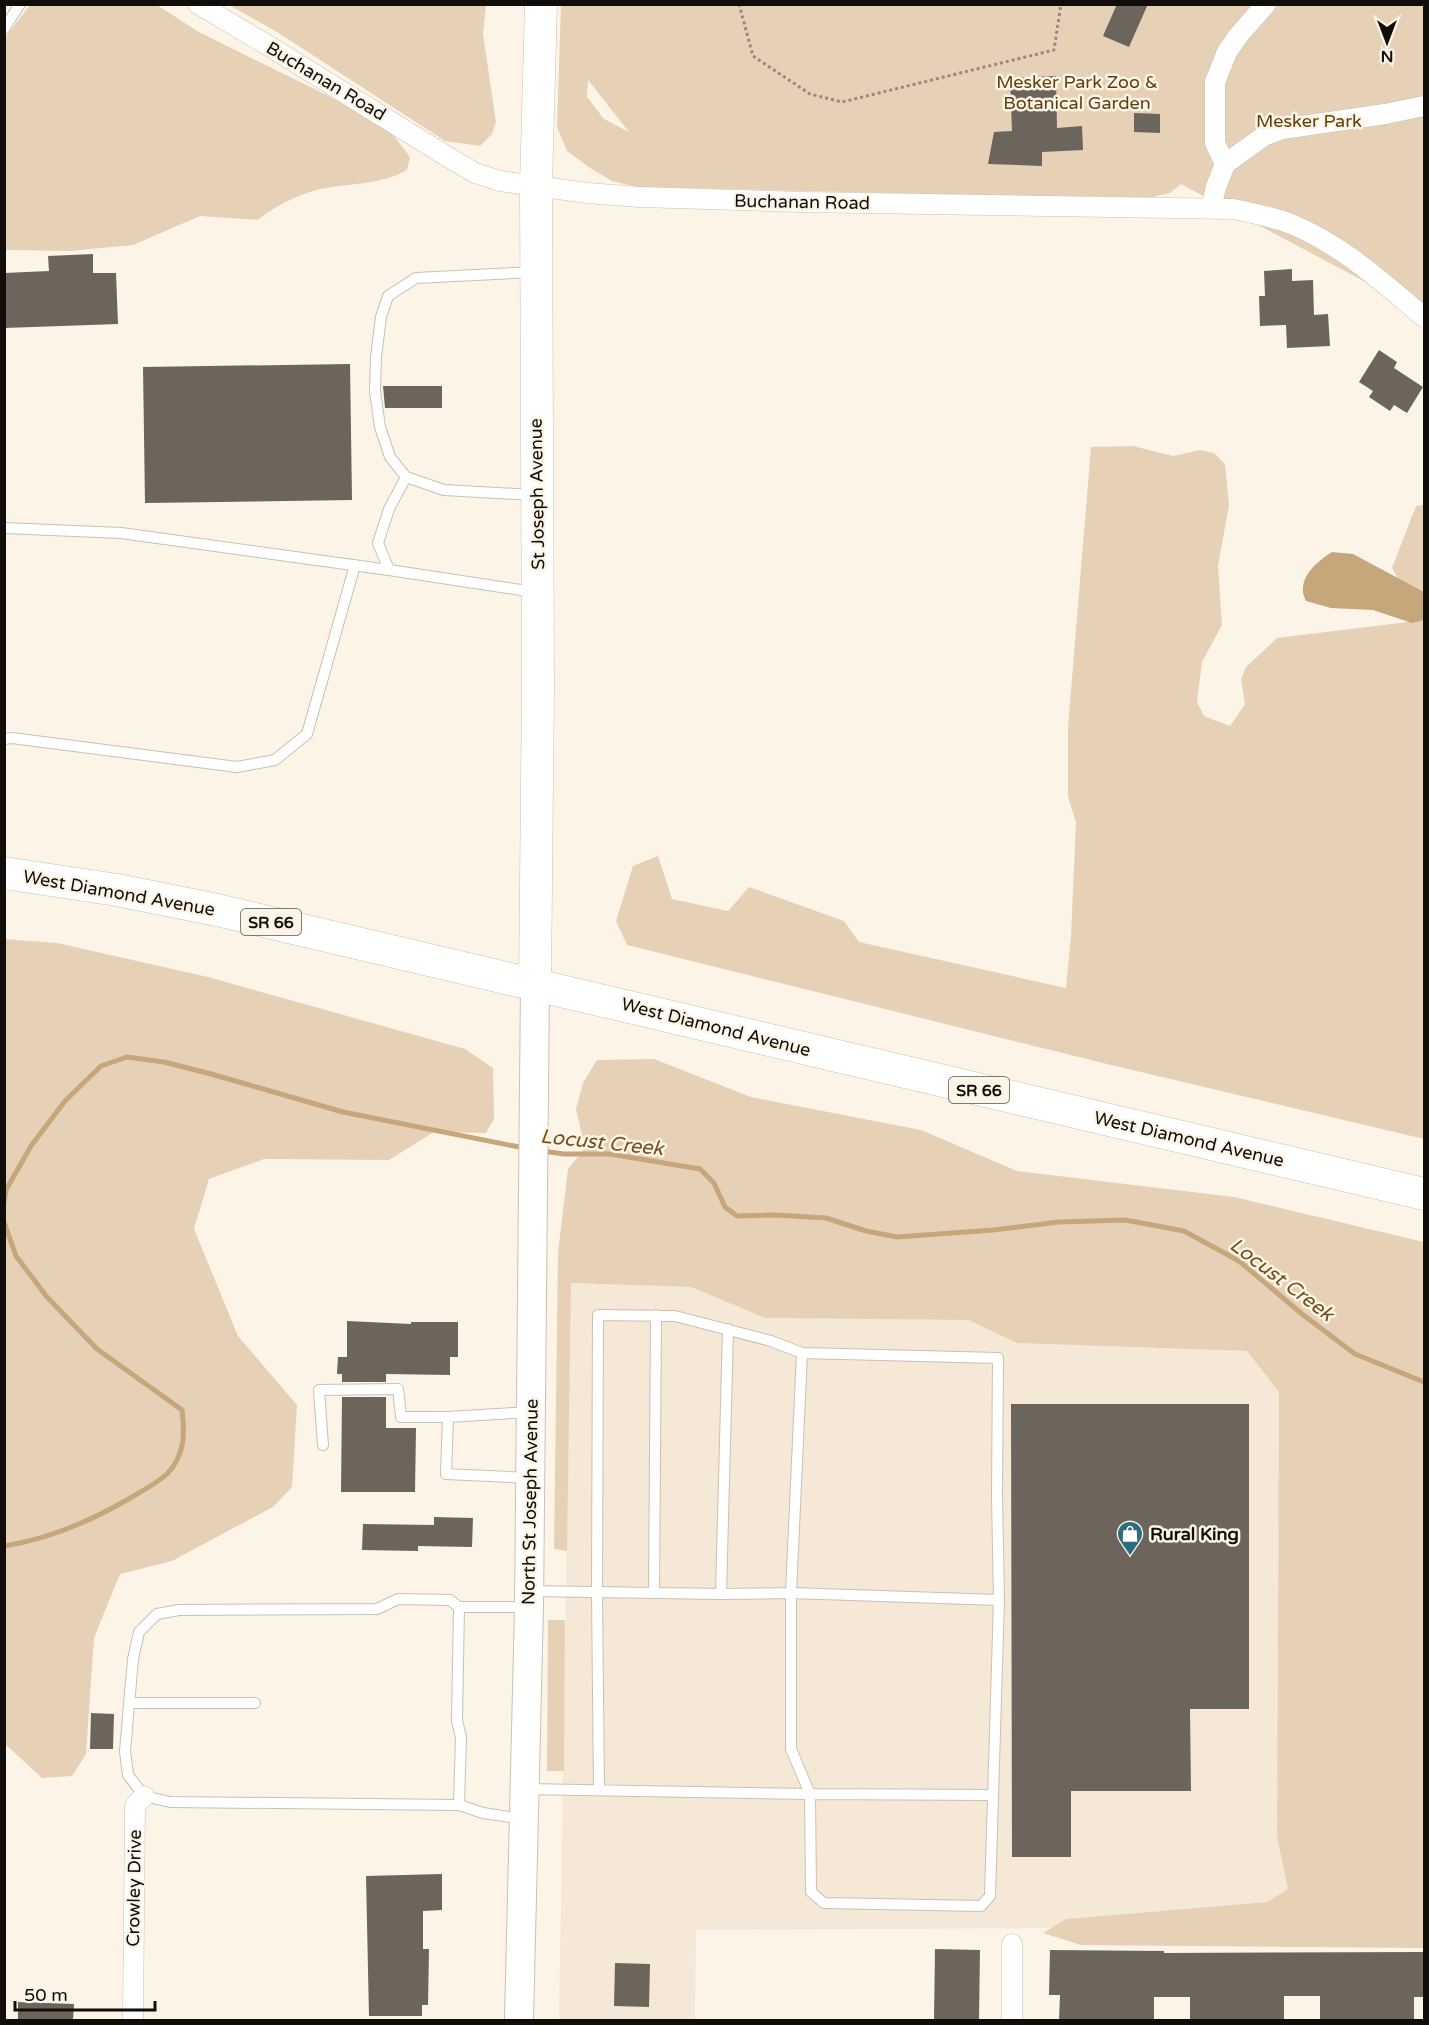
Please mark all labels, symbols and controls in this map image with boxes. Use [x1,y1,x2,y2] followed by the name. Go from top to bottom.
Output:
[1357,12,1417,72] north arrow
[262,37,390,125] street label: Buchanan Road
[1381,46,1393,66] text: N
[996,71,1158,114] park label: Mesker Park Zoo & Botanical Garden
[1256,110,1362,132] park label: Mesker Park
[734,190,870,214] street label: Buchanan Road
[525,418,549,570] street label: St Joseph Avenue
[21,865,217,921] street label: West Diamond Avenue
[241,909,301,935] road number: SR 66
[619,993,813,1061] street label: West Diamond Avenue
[949,1077,1009,1103] road number: SR 66
[1092,1106,1286,1172] street label: West Diamond Avenue
[539,1125,667,1162] water label: Locust Creek
[1225,1233,1340,1328] water label: Locust Creek
[517,1399,543,1605] street label: North St Joseph Avenue
[1115,1519,1145,1557] shop icon: Rural King
[1150,1523,1239,1545] place label: Rural King
[122,1829,146,1947] street label: Crowley Drive
[15,1974,154,2012] scale bar
[24,1984,68,2006] text: 50 m

